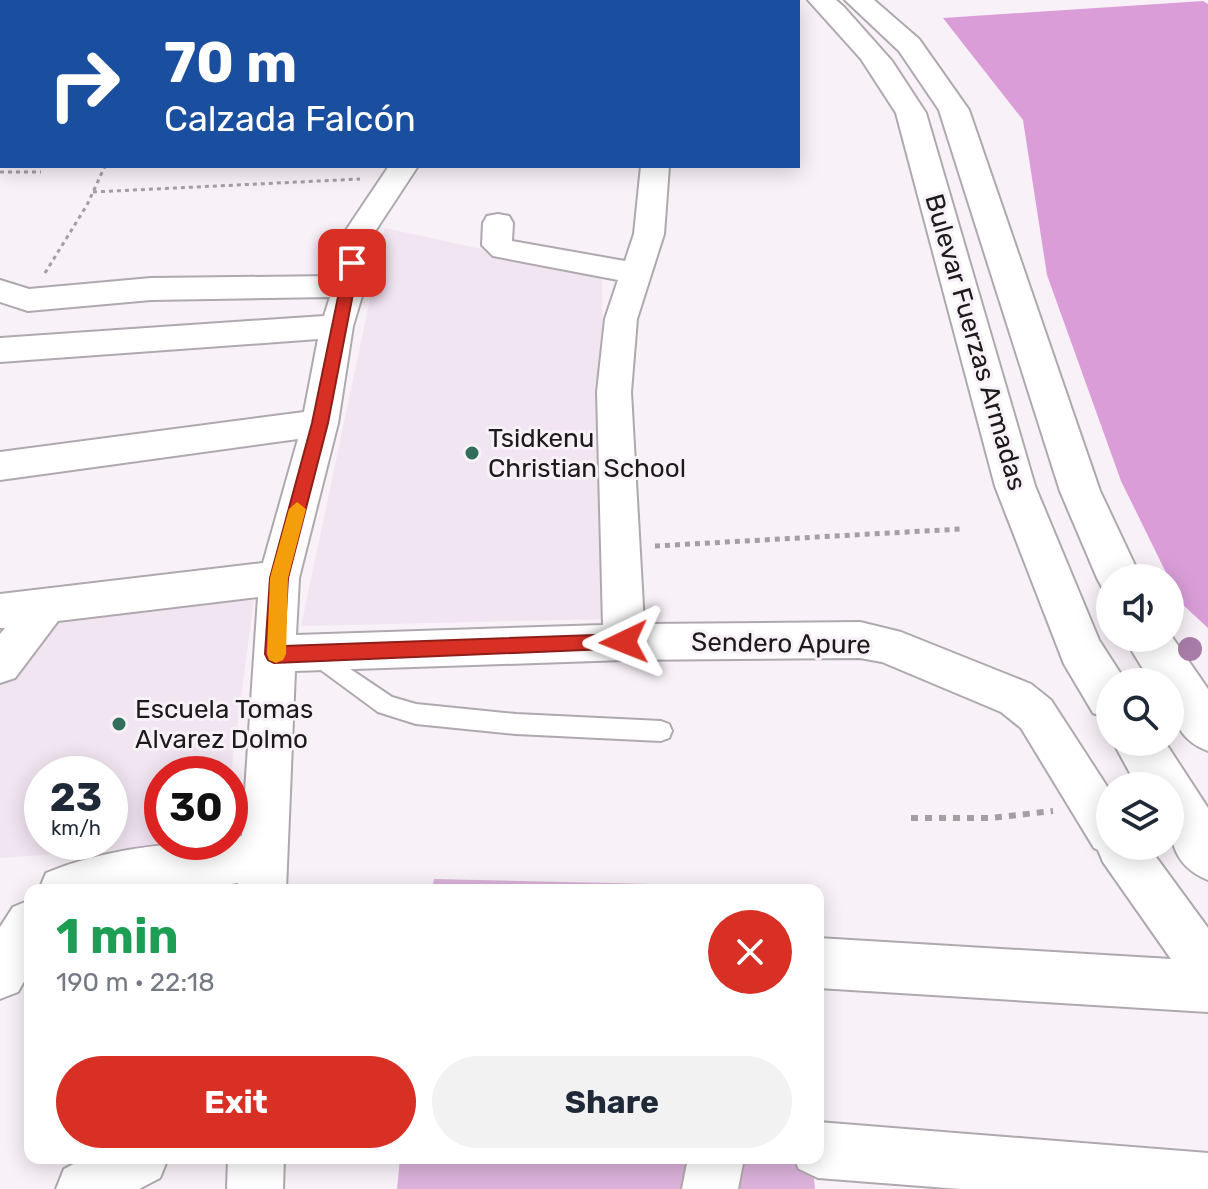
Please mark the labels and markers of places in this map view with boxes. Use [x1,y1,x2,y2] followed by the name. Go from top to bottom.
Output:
[318,229,386,297] pin
[488,423,686,484] place label: Tsidkenu Christian School
[463,444,481,462] marker: Tsidkenu Christian School
[135,694,313,755] place label: Escuela Tomas Alvarez Dolmo
[110,715,128,733] marker: Escuela Tomas Alvarez Dolmo

